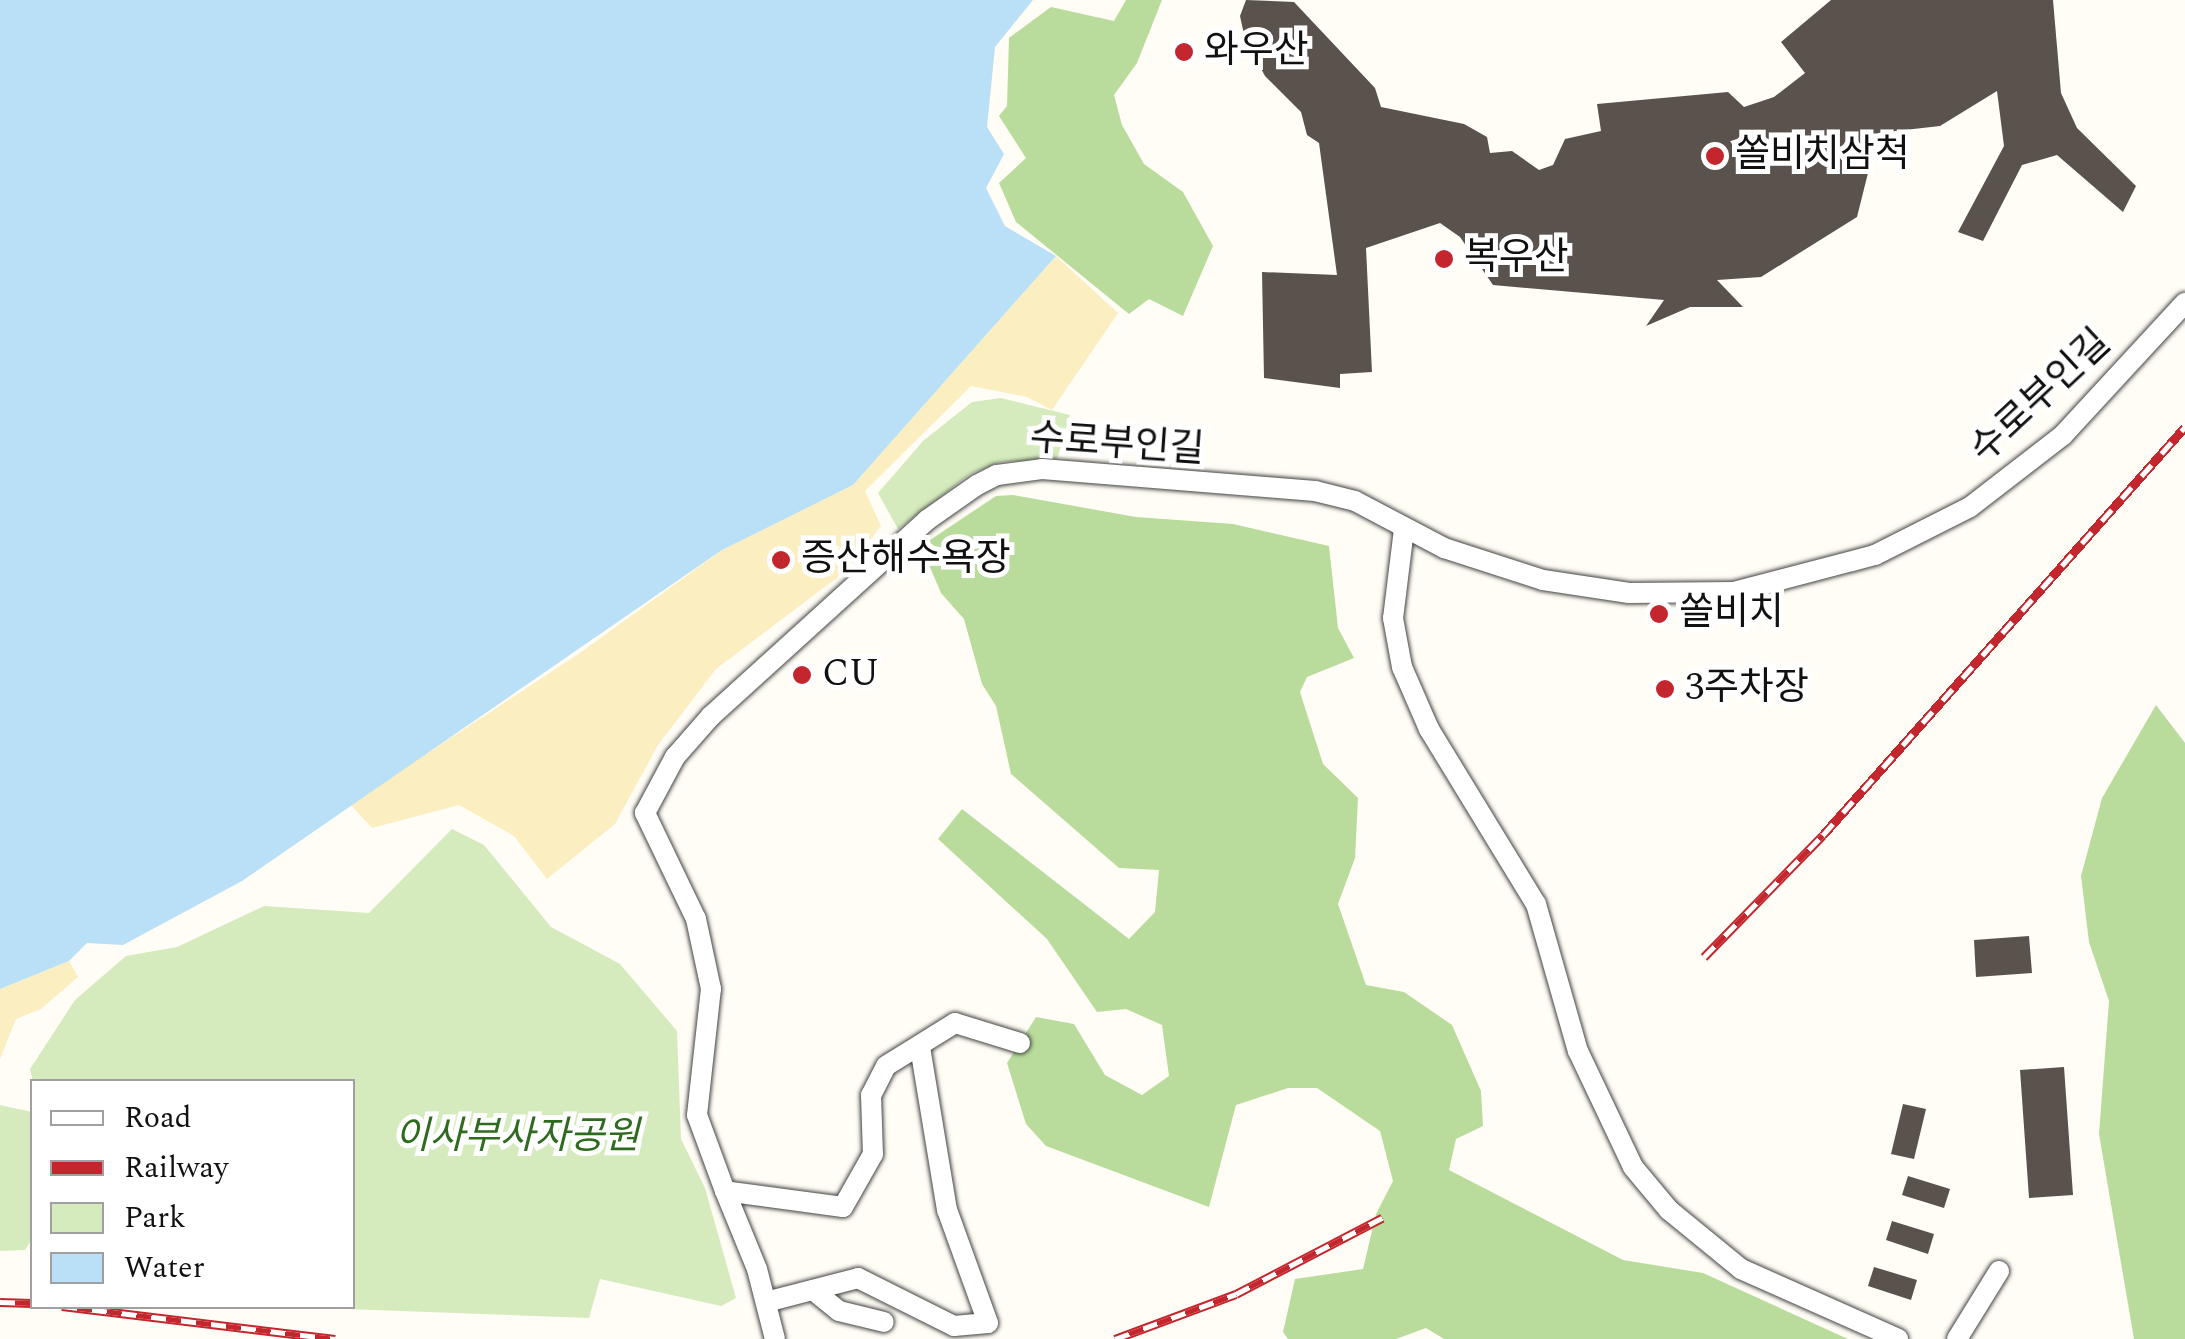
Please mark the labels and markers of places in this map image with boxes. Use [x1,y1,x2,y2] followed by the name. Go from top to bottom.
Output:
[1204,29,1309,75] place label: 와우산
[1173,41,1195,63] marker: 와우산
[1735,133,1910,179] place label: 쏠비치삼척
[1704,145,1726,167] marker: 쏠비치삼척
[1464,236,1569,282] place label: 복우산
[1433,248,1455,270] marker: 복우산
[801,537,1011,583] place label: 증산해수욕장
[770,549,792,571] marker: 증산해수욕장
[1679,591,1784,637] place label: 쏠비치
[1648,603,1670,625] marker: 쏠비치
[822,652,880,698] place label: CU
[791,664,813,686] marker: CU
[1685,666,1809,712] place label: 3주차장
[1654,678,1676,700] marker: 3주차장

